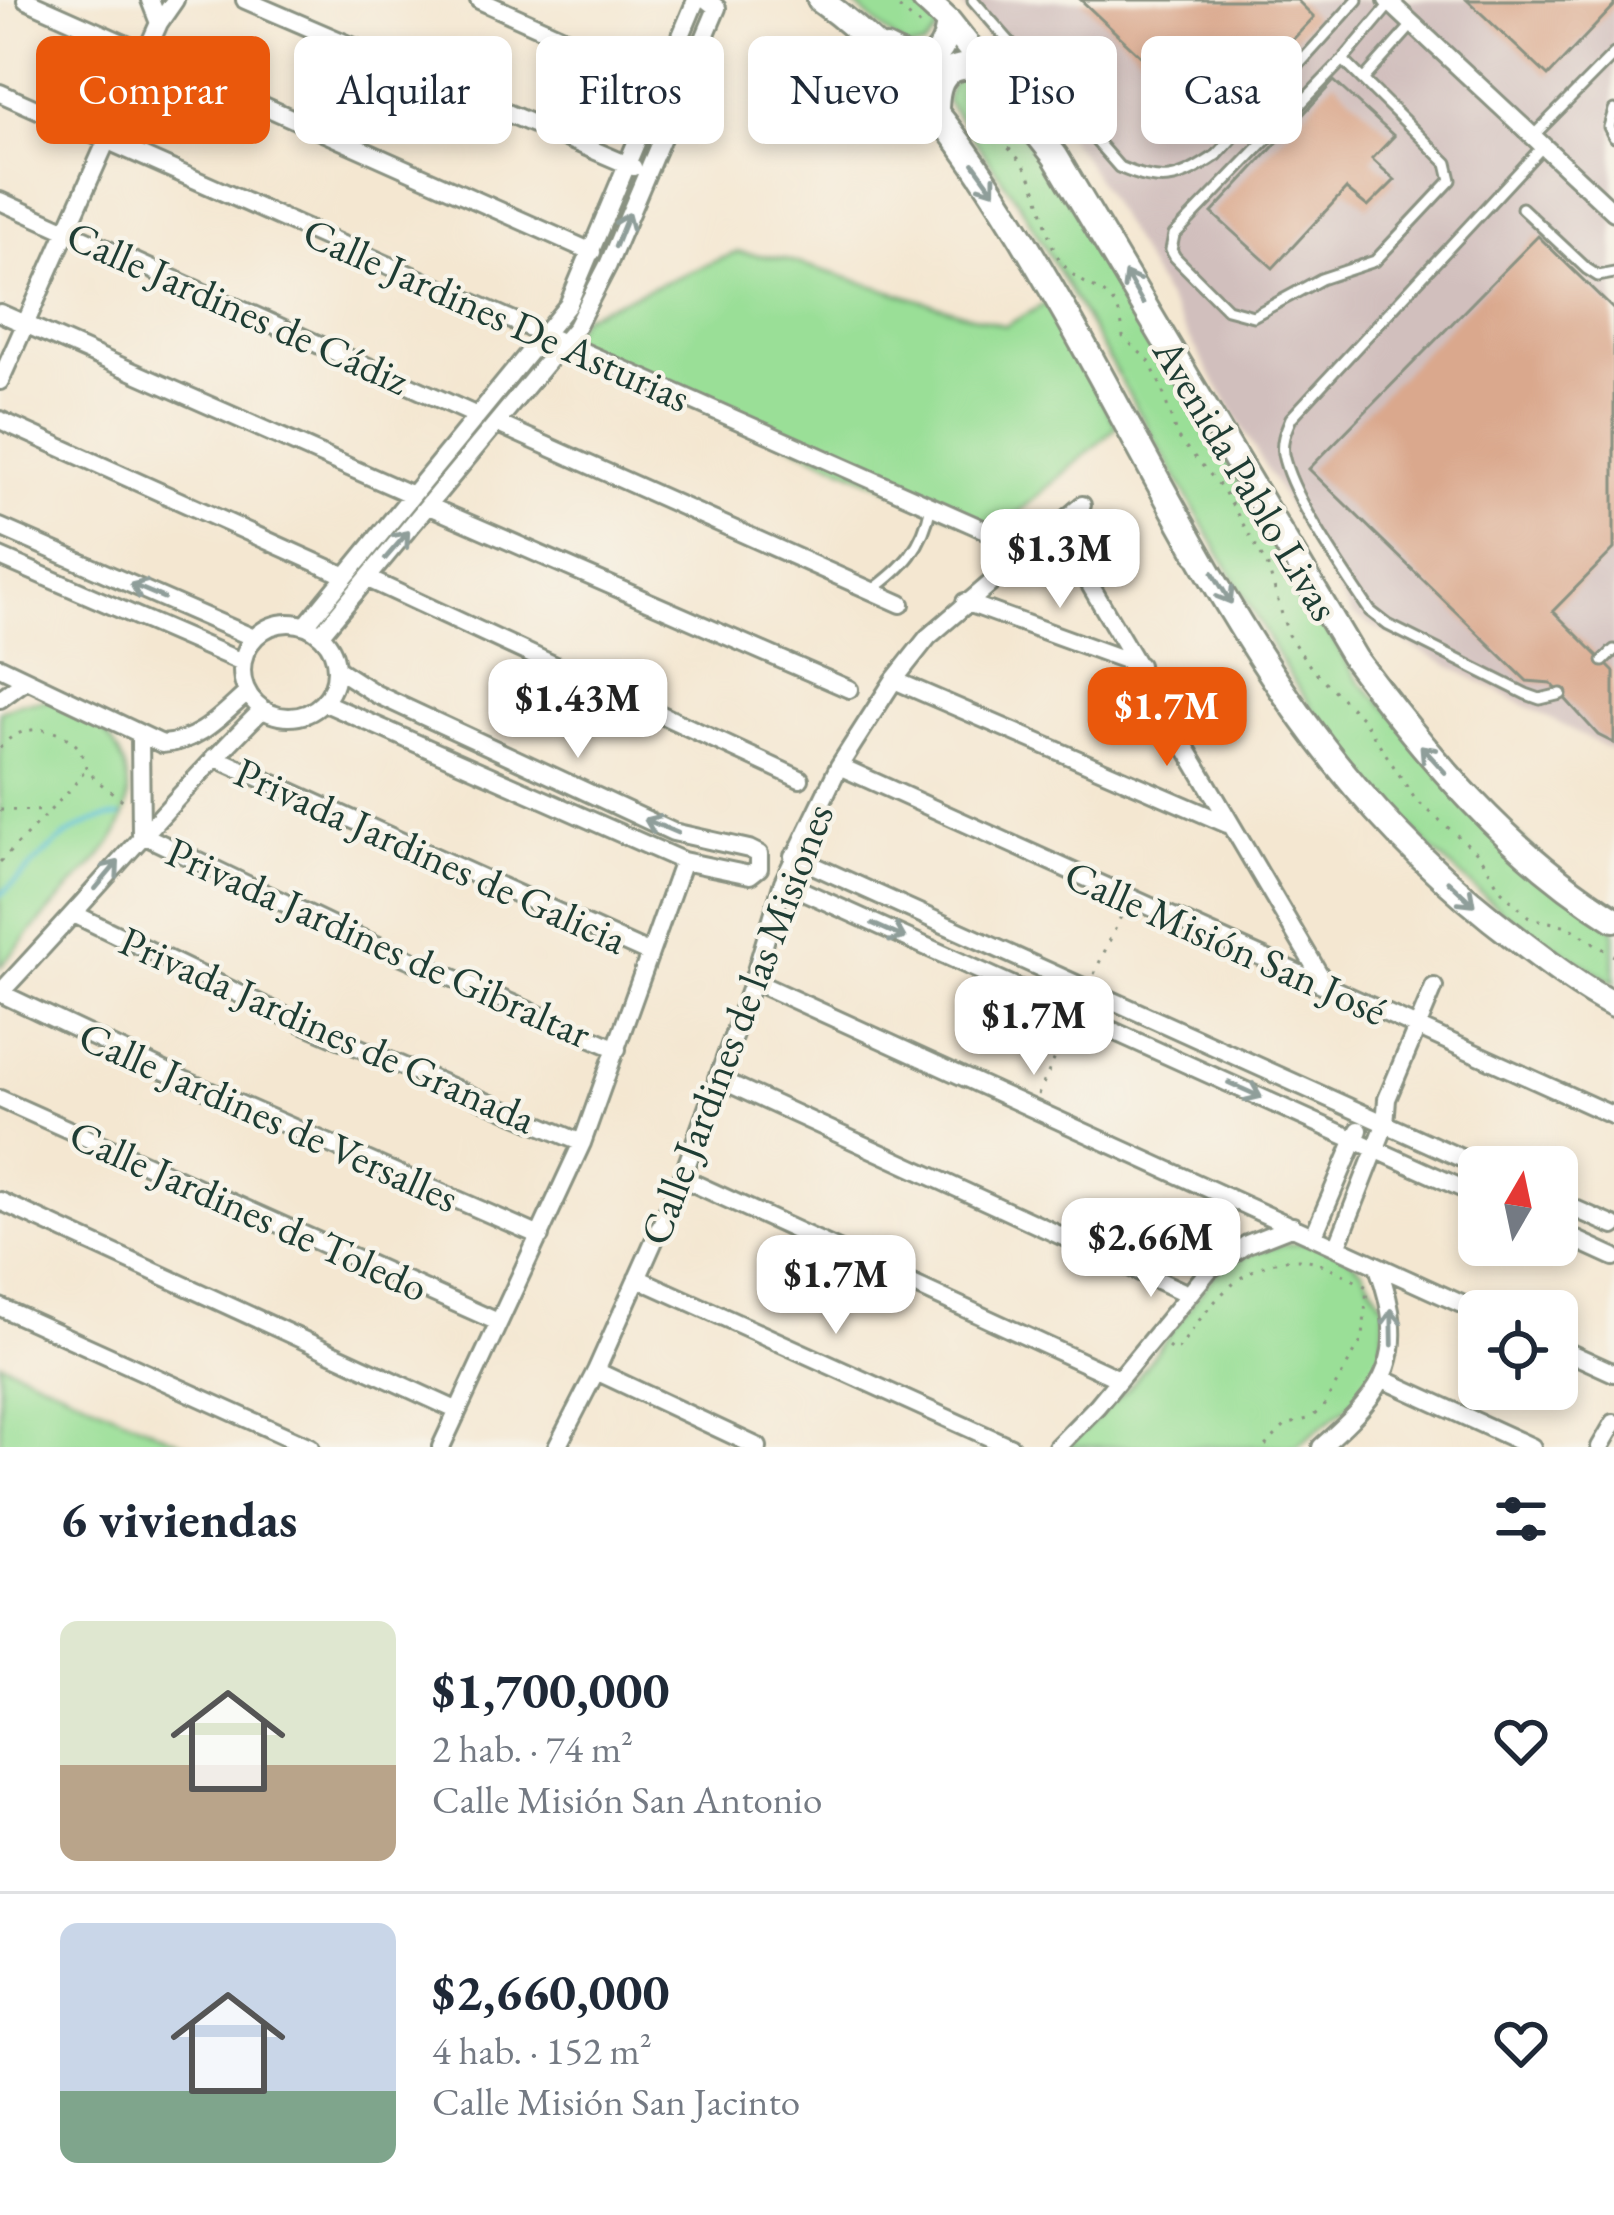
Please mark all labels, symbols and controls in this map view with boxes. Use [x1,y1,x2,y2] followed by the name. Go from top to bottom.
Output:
[36,36,270,144] chip: Comprar
[294,36,512,144] chip: Alquilar
[536,36,724,144] chip: Filtros
[748,36,942,144] chip: Nuevo
[966,36,1117,144] chip: Piso
[1141,36,1302,144] chip: Casa
[971,161,996,194] one-way arrow
[295,204,699,425] street label: Calle Jardines De Asturias
[58,207,418,408] street label: Calle Jardines de Cádiz
[613,212,634,249] one-way arrow
[1122,272,1146,306] one-way arrow
[1140,327,1352,630] street label: Avenida Pablo Livas
[976,509,1144,611] pin: $1.3M
[1008,522,1112,573] text: $1.3M
[383,531,410,561] one-way arrow
[1210,570,1234,605] one-way arrow
[129,579,166,600] one-way arrow
[480,659,676,761] pin: $1.43M
[1083,667,1251,769] pin: $1.7M
[515,672,641,723] text: $1.43M
[1115,680,1219,731] text: $1.7M
[226,744,636,967] street label: Privada Jardines de Galicia
[1420,744,1447,774] one-way arrow
[627,796,846,1253] street label: Calle Jardines de las Misiones
[643,814,680,835] one-way arrow
[158,824,600,1061] street label: Privada Jardines de Gibraltar
[1056,847,1395,1038] street label: Calle Misión San José
[92,860,120,891] one-way arrow
[1446,879,1476,906] one-way arrow
[111,913,545,1146] street label: Privada Jardines de Granada
[870,921,906,943] one-way arrow
[950,976,1118,1078] pin: $1.7M
[982,989,1086,1040] text: $1.7M
[71,1008,467,1225] street label: Calle Jardines de Versalles
[1226,1081,1262,1103] one-way arrow
[61,1107,437,1314] street label: Calle Jardines de Toledo
[1458,1146,1578,1266] north arrow
[1458,1146,1578,1410] map controls
[1053,1198,1249,1300] pin: $2.66M
[1088,1211,1214,1262] text: $2.66M
[752,1235,920,1337] pin: $1.7M
[784,1248,888,1299] text: $1.7M
[1458,1290,1578,1410] button: locate
[1381,1308,1403,1347] one-way arrow
[60,1486,297,1552] text: 6 viviendas
[1488,1486,1554,1552] icon: filters
[432,1657,670,1723] text: $1,700,000
[156,1669,300,1813] icon: home
[1488,1708,1554,1774] icon: heart
[432,1723,633,1774] text: 2 hab. · 74 m²
[432,1774,822,1825] text: Calle Misión San Antonio
[432,1959,670,2025] text: $2,660,000
[156,1971,300,2115] icon: home
[1488,2010,1554,2076] icon: heart
[432,2025,652,2076] text: 4 hab. · 152 m²
[432,2076,800,2127] text: Calle Misión San Jacinto

